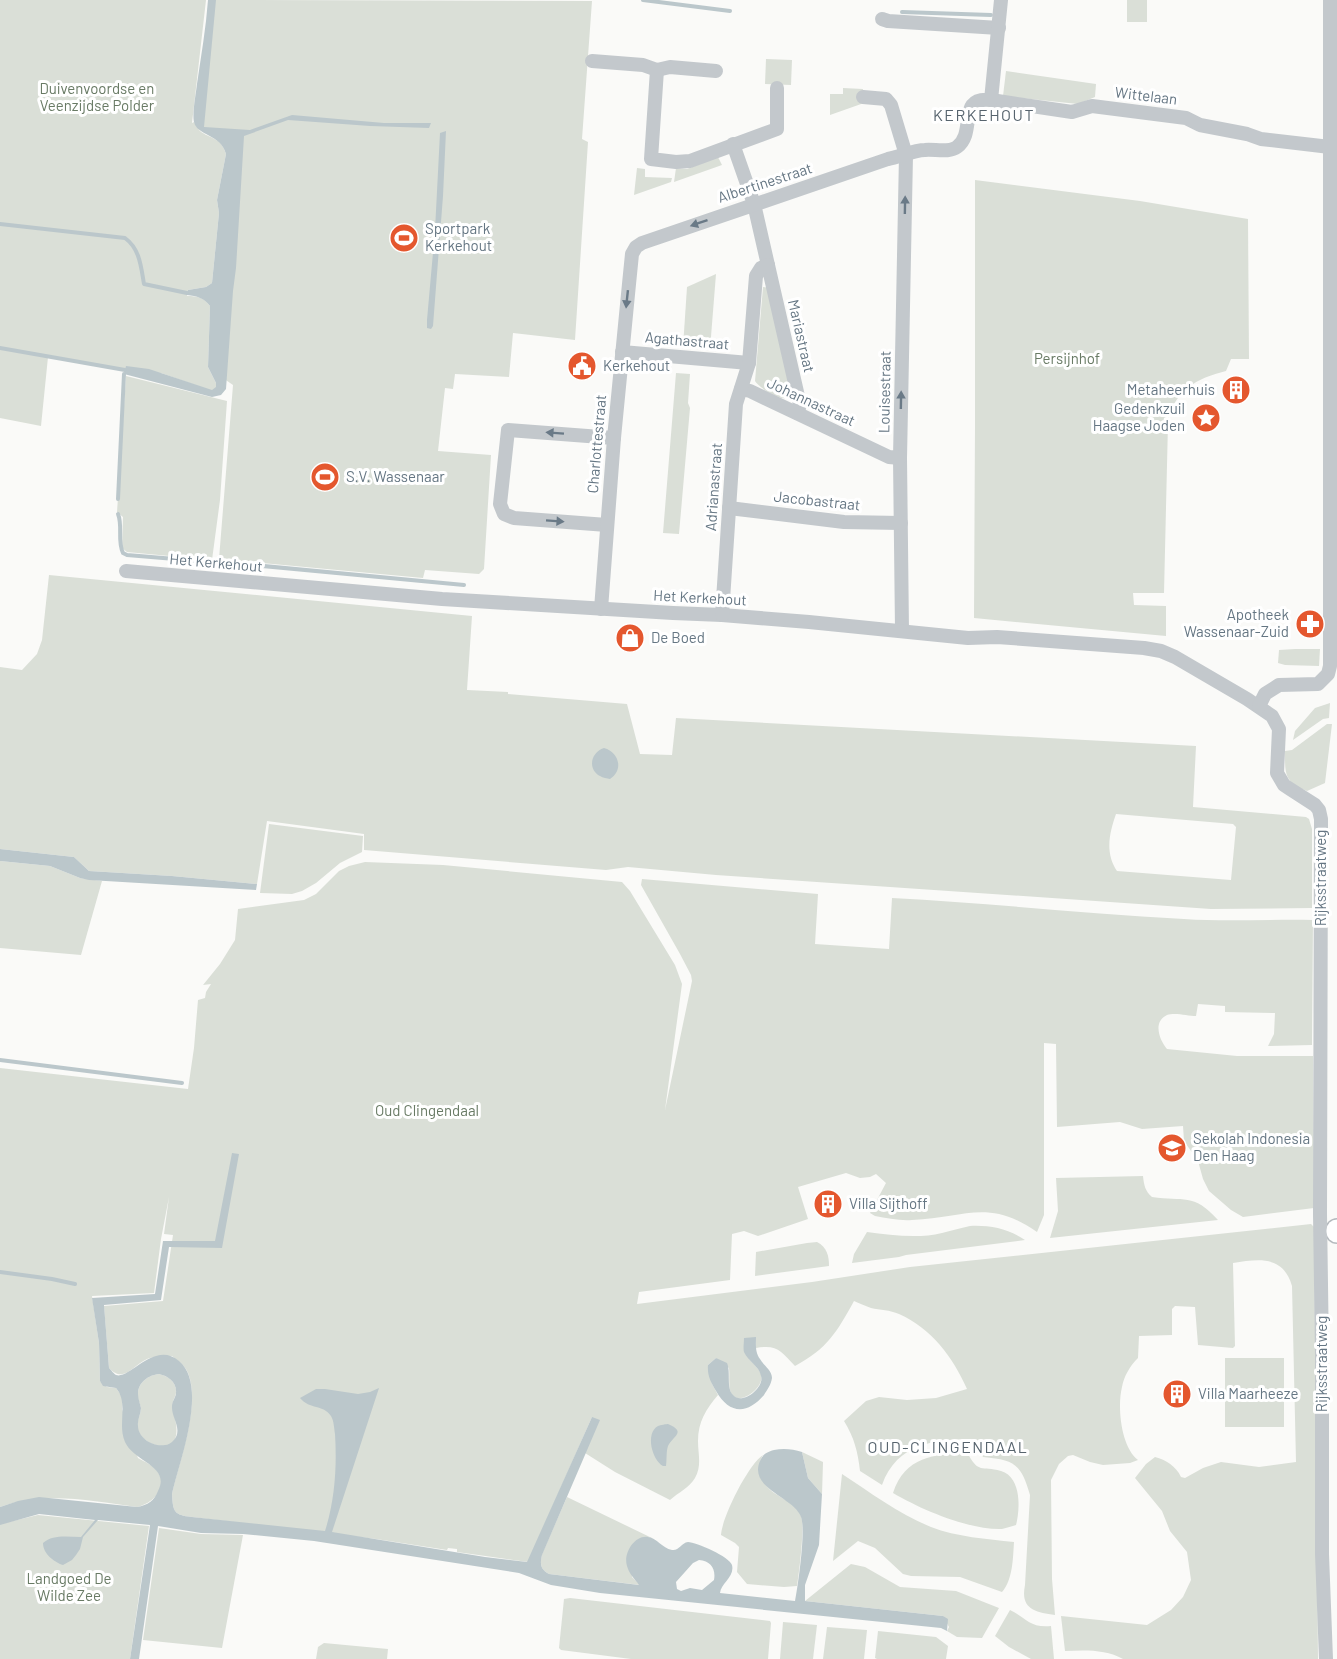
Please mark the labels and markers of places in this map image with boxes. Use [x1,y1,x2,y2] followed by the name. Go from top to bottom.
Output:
[425,219,492,254] place label: Sportpark Kerkehout
[388,222,420,254] sports icon: Sportpark Kerkehout
[566,350,598,382] public building icon: Kerkehout
[603,356,670,374] place label: Kerkehout
[1220,374,1252,406] building icon: Metaheerhuis
[1127,380,1215,398] place label: Metaheerhuis
[1093,399,1185,434] place label: Gedenkzuil Haagse Joden
[1190,402,1222,434] place icon: Gedenkzuil Haagse Joden
[309,461,341,493] sports icon: S.V. Wassenaar
[346,467,445,485] place label: S.V. Wassenaar
[1184,605,1289,640] place label: Apotheek Wassenaar-Zuid
[1294,608,1326,640] pharmacy icon: Apotheek Wassenaar-Zuid
[614,622,646,654] shop icon: De Boed
[651,628,705,646] place label: De Boed
[1193,1129,1310,1164] place label: Sekolah Indonesia Den Haag
[1156,1132,1188,1164] school or university icon: Sekolah Indonesia Den Haag
[812,1188,844,1220] building icon: Villa Sijthoff
[849,1194,928,1212] place label: Villa Sijthoff
[1161,1378,1193,1410] building icon: Villa Maarheeze
[1198,1384,1298,1402] place label: Villa Maarheeze

